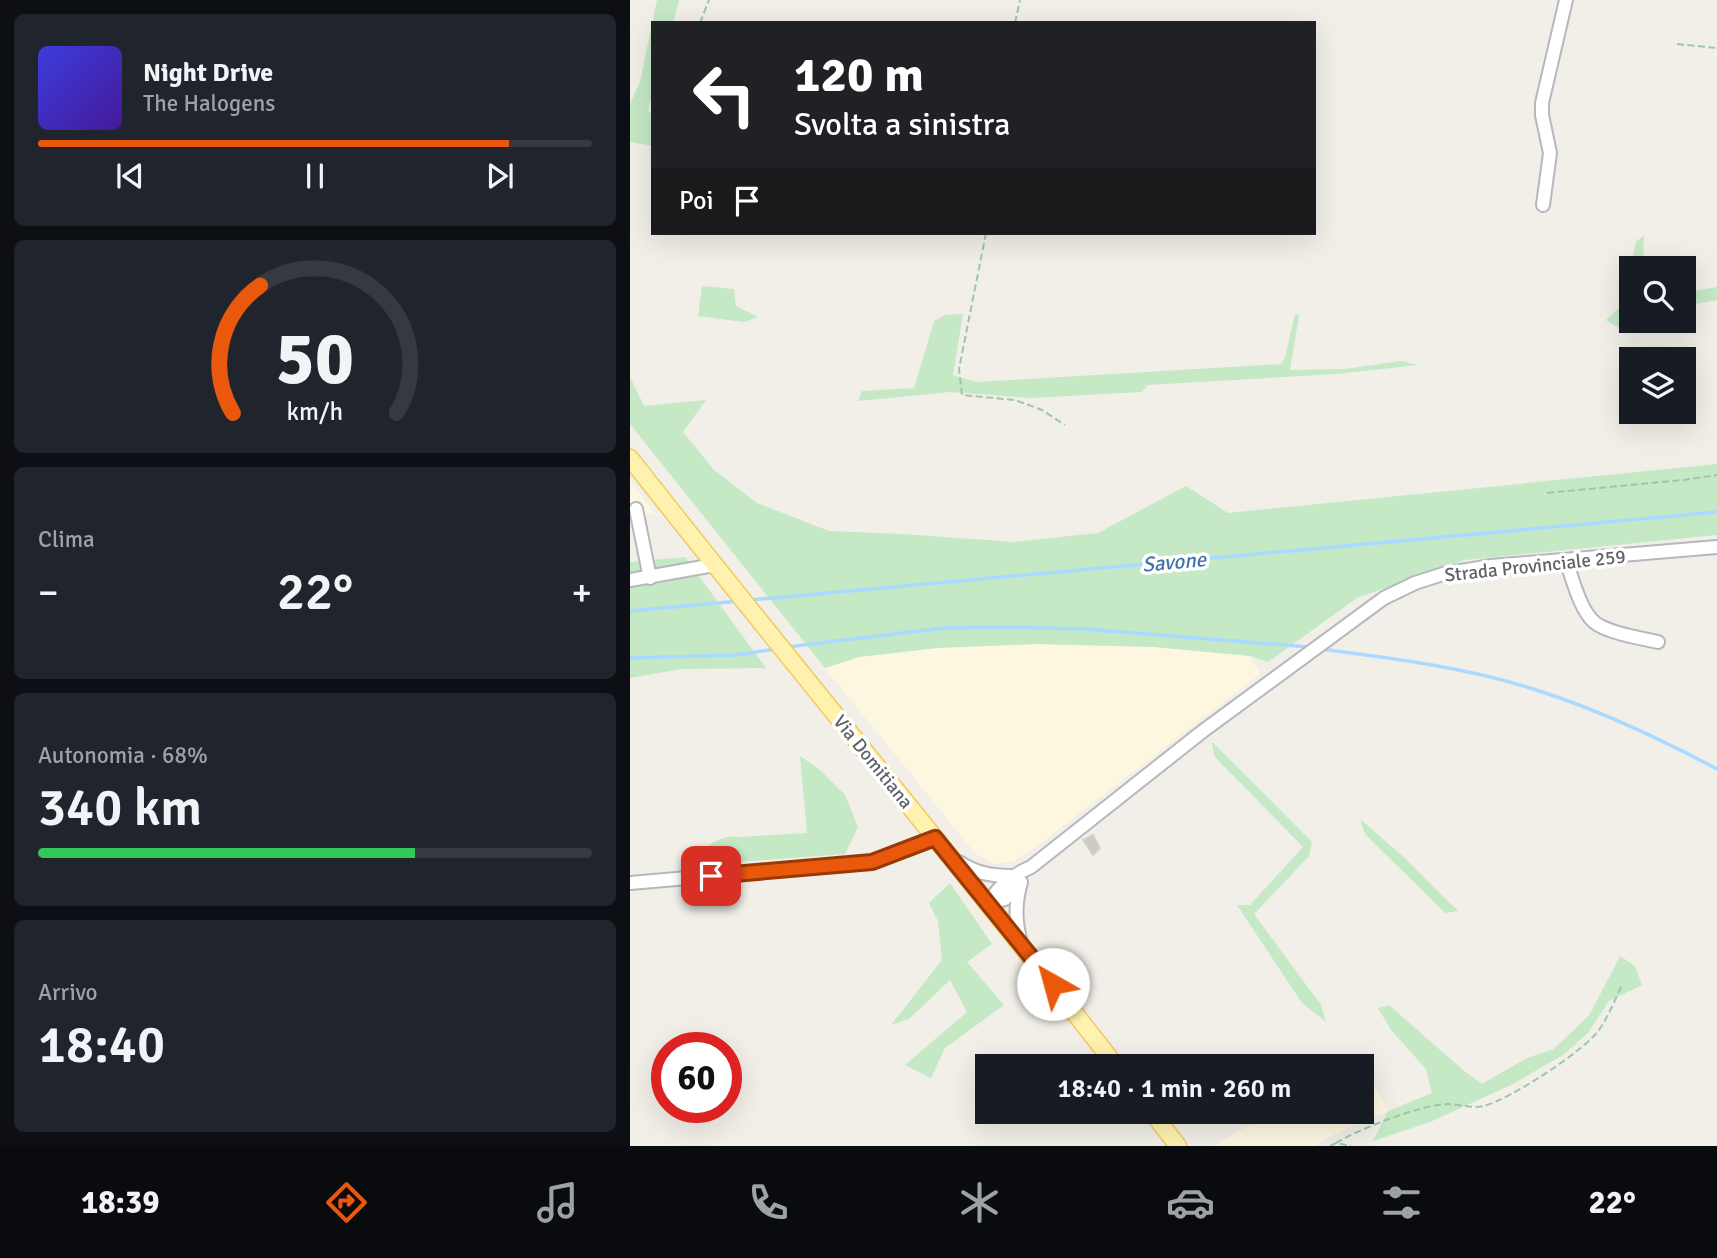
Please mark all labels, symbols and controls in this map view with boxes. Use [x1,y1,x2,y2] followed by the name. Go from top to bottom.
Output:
[794,45,924,105] text: 120 m
[679,49,770,140] icon: left
[143,57,273,89] text: Night Drive
[143,89,275,118] text: The Halogens
[794,105,1010,144] text: Svolta a sinistra
[111,157,149,195] icon: previous
[296,157,334,195] icon: pause
[481,157,519,195] icon: next
[728,182,766,220] icon: arrive
[679,185,714,217] text: Poi
[1619,256,1696,424] map controls
[1619,256,1696,333] button: search
[276,315,354,404] text: 50
[1619,347,1696,424] button: layers
[287,395,343,426] text: km/h
[38,525,95,554] text: Clima
[1443,545,1627,587] street label: Strada Provinciale 259
[1141,546,1209,578] water label: Savone
[277,560,353,624] text: 22°
[38,569,59,616] text: −
[571,569,592,616] text: +
[828,710,918,814] street label: Via Domitiana
[38,741,208,770] text: Autonomia · 68%
[38,776,202,840] text: 340 km
[681,846,741,906] pin
[692,857,730,895] icon: arrive
[1016,947,1090,1021] position arrow
[38,978,98,1007] text: Arrivo
[38,1013,165,1077] text: 18:40
[651,1032,742,1123] speed limit sign: 60
[1058,1073,1291,1105] text: 18:40 · 1 min · 260 m
[322,1178,371,1227] icon: directions
[533,1178,582,1227] icon: music
[744,1178,793,1227] icon: phone
[955,1178,1004,1227] icon: climate
[1166,1178,1215,1227] icon: car
[1377,1178,1426,1227] icon: filters
[81,1183,160,1222] text: 18:39
[1588,1183,1636,1222] text: 22°

